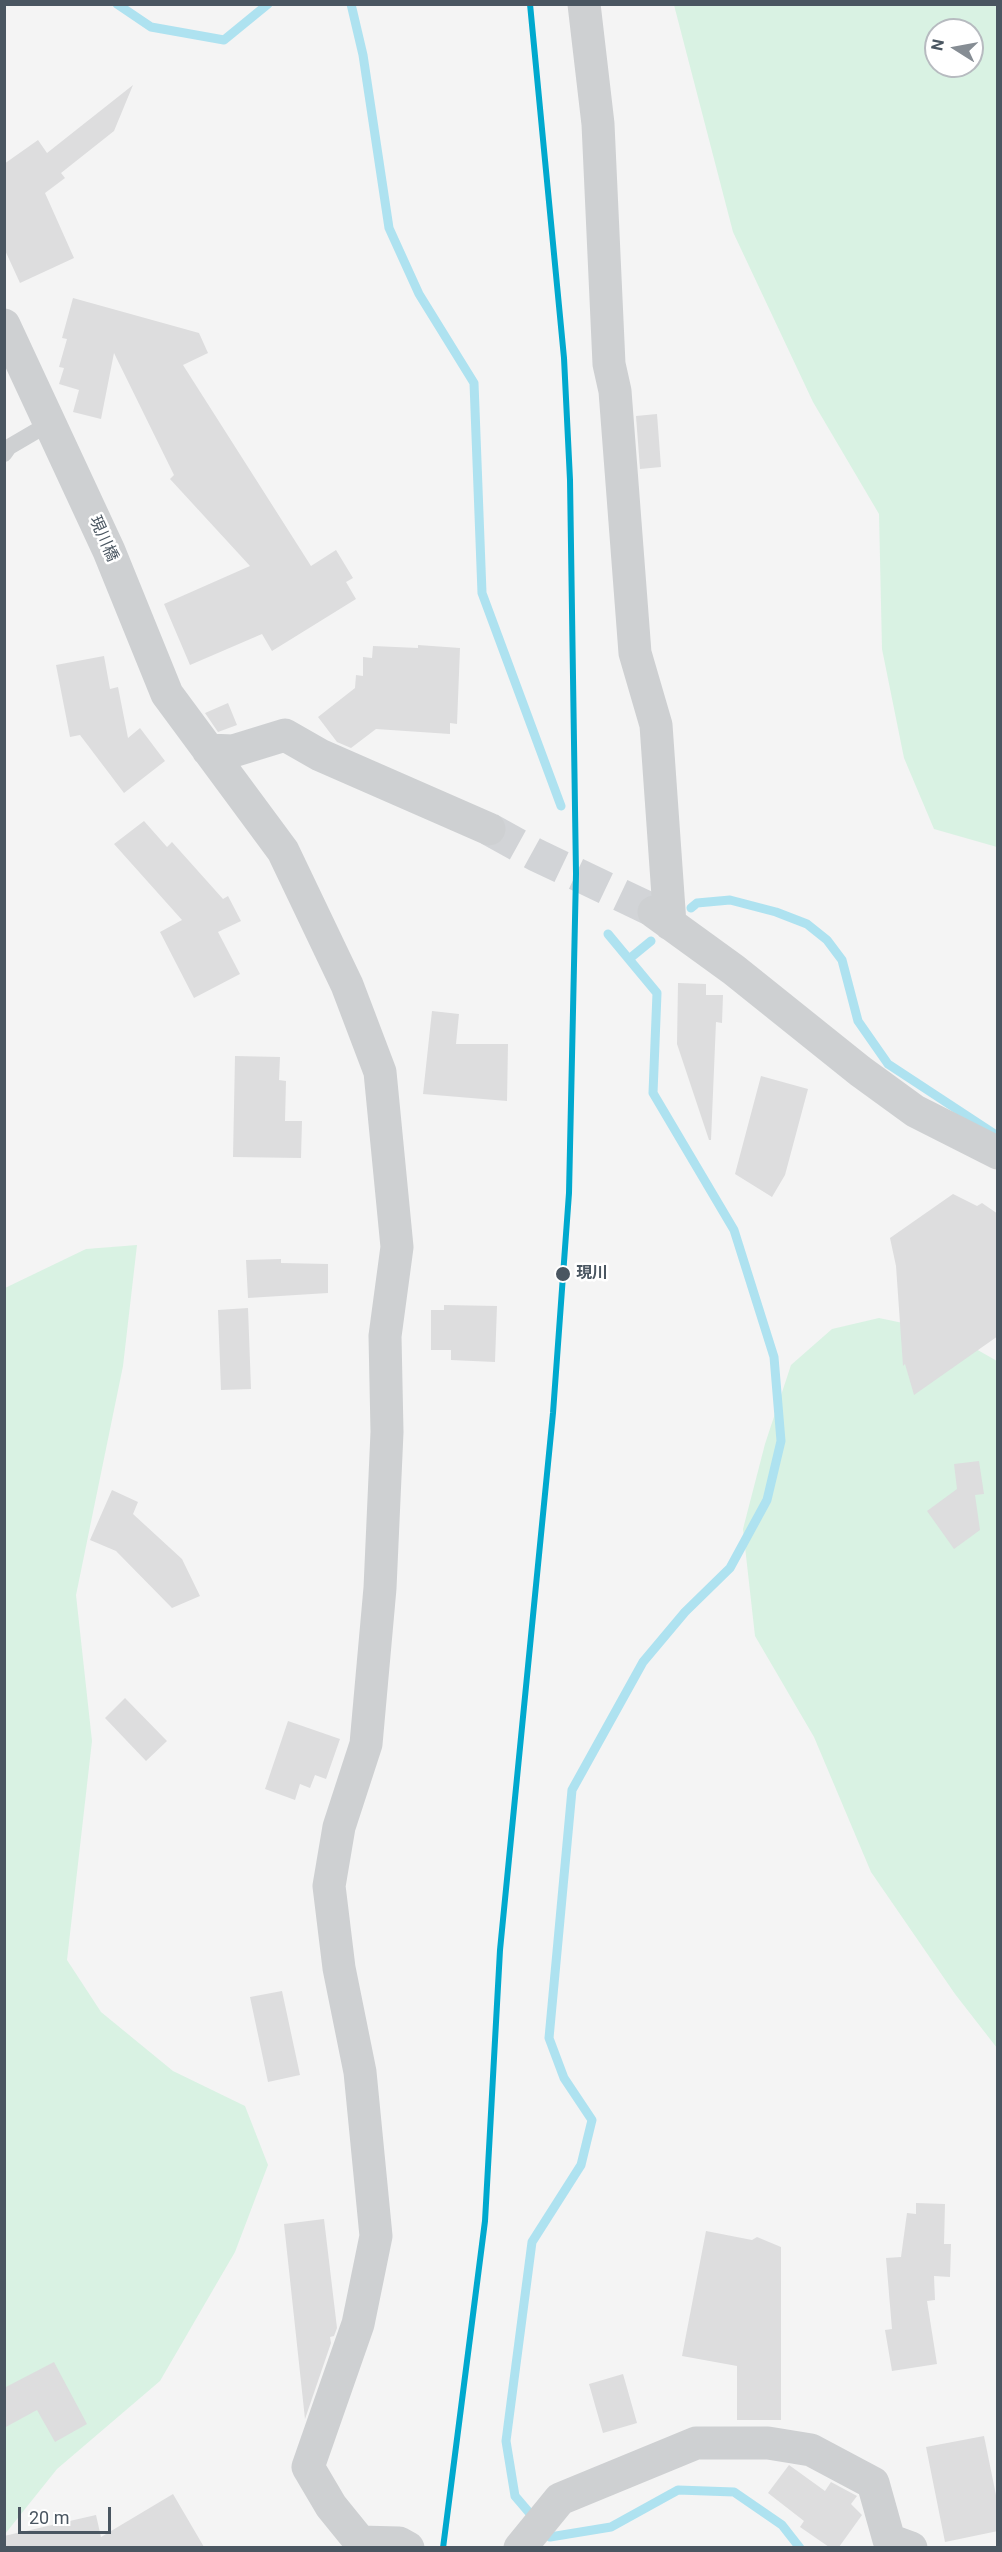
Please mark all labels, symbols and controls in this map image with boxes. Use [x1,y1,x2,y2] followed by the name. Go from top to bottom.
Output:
[924,18,984,78] north arrow
[927,38,948,52] text: N
[84,513,122,565] street label: 現川橋
[576,1264,608,1284] place label: 現川
[554,1265,572,1283] marker: 現川
[21,2495,114,2533] scale bar
[29,2507,69,2528] text: 20 m

